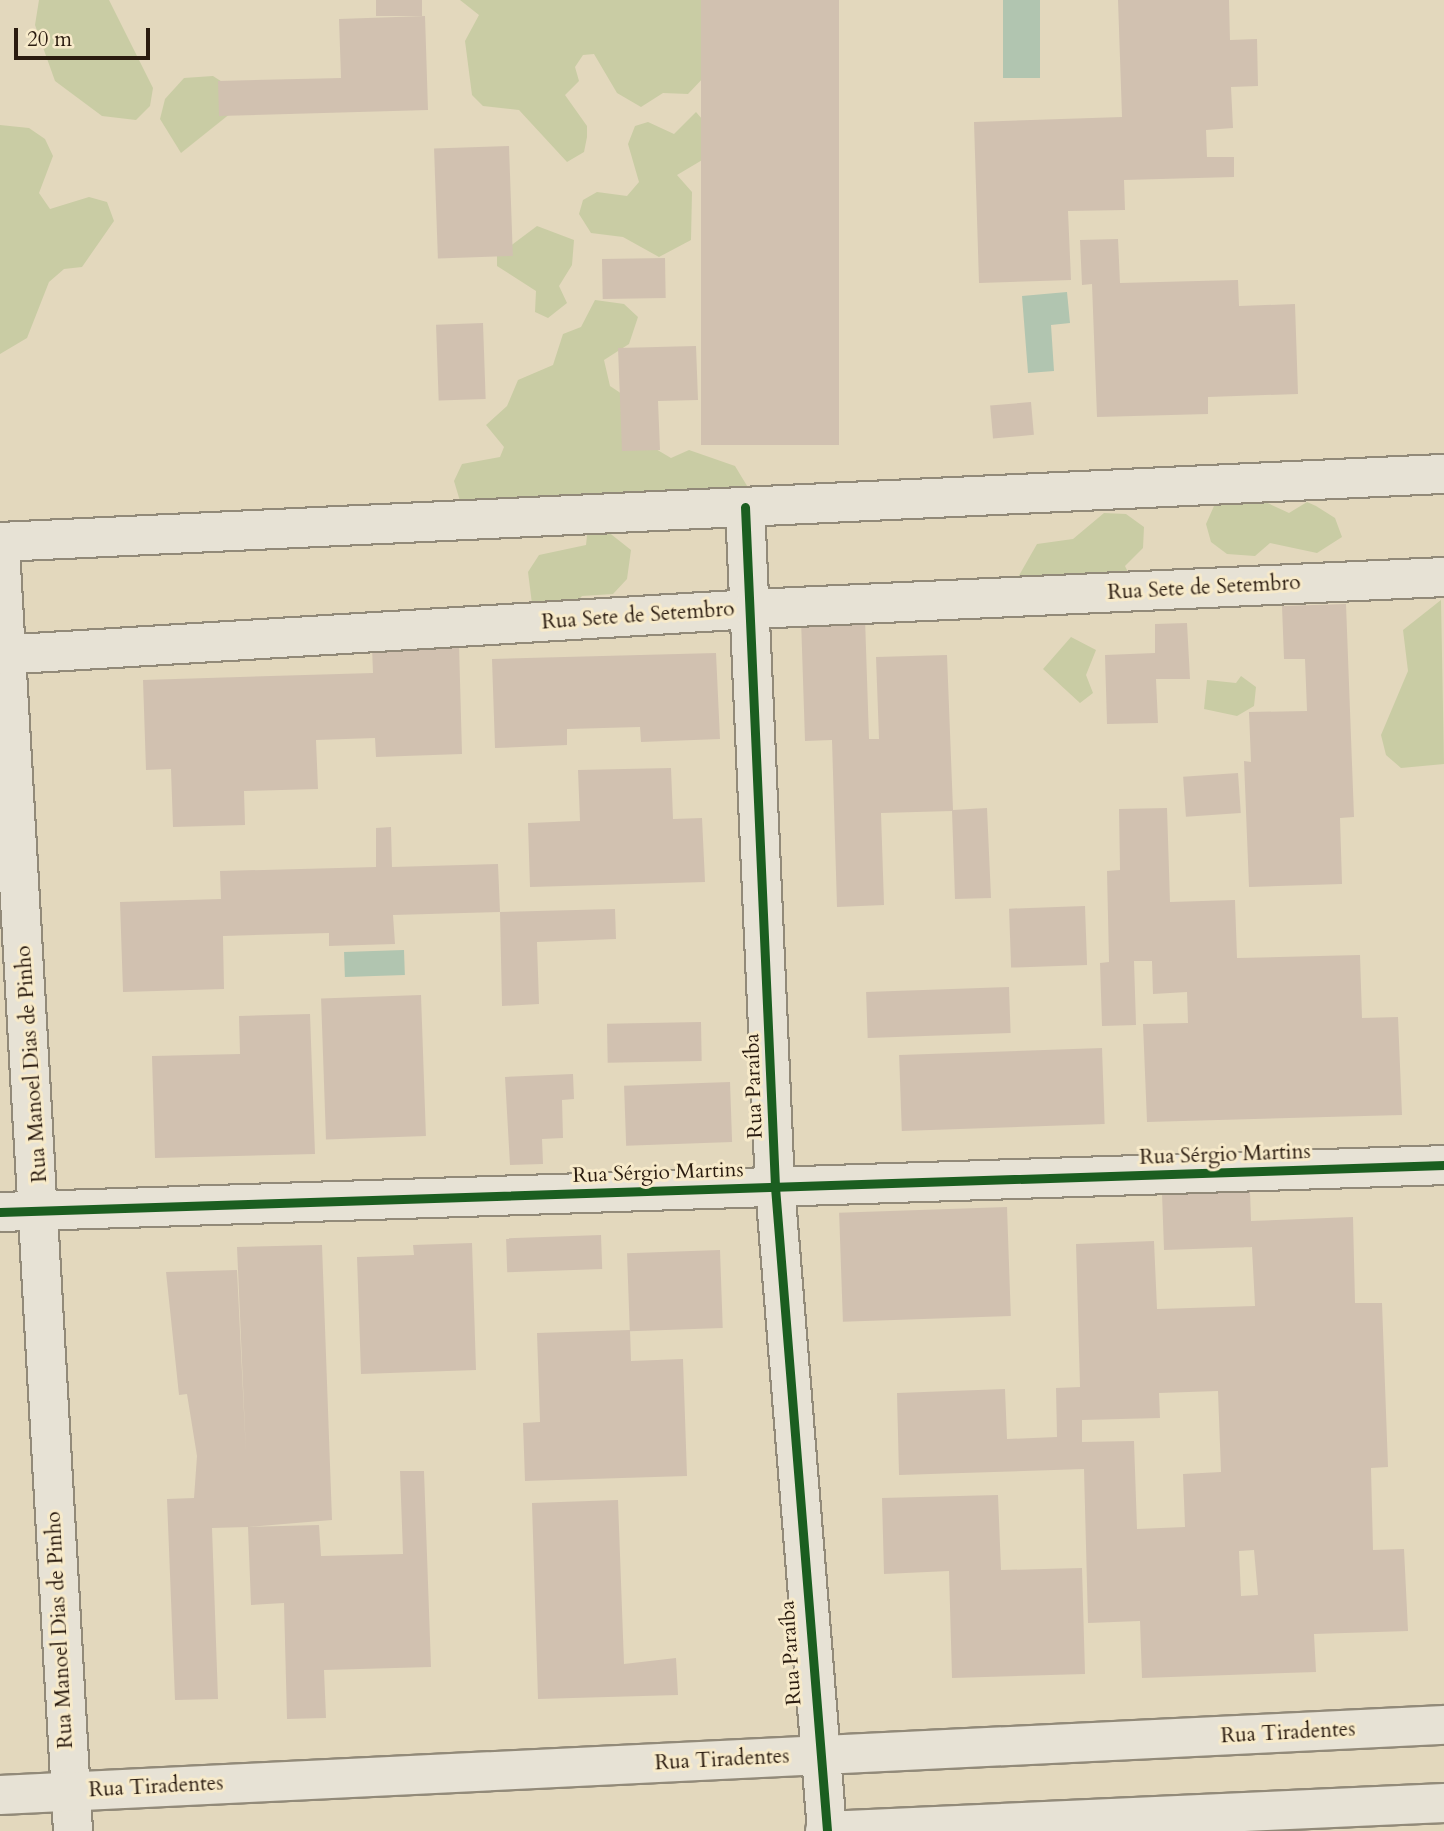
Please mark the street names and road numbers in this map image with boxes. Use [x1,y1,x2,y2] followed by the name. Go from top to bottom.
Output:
[1107,570,1301,606] street label: Rua Sete de Setembro
[541,597,735,635] street label: Rua Sete de Setembro
[11,945,53,1183] street label: Rua Manoel Dias de Pinho
[740,1033,768,1139] street label: Rua Paraíba
[1139,1139,1311,1171] street label: Rua Sérgio Martins
[572,1157,744,1189] street label: Rua Sérgio Martins
[41,1511,79,1749] street label: Rua Manoel Dias de Pinho
[775,1600,807,1706] street label: Rua Paraíba
[1220,1717,1356,1749] street label: Rua Tiradentes
[654,1744,790,1776] street label: Rua Tiradentes
[88,1771,224,1803] street label: Rua Tiradentes

